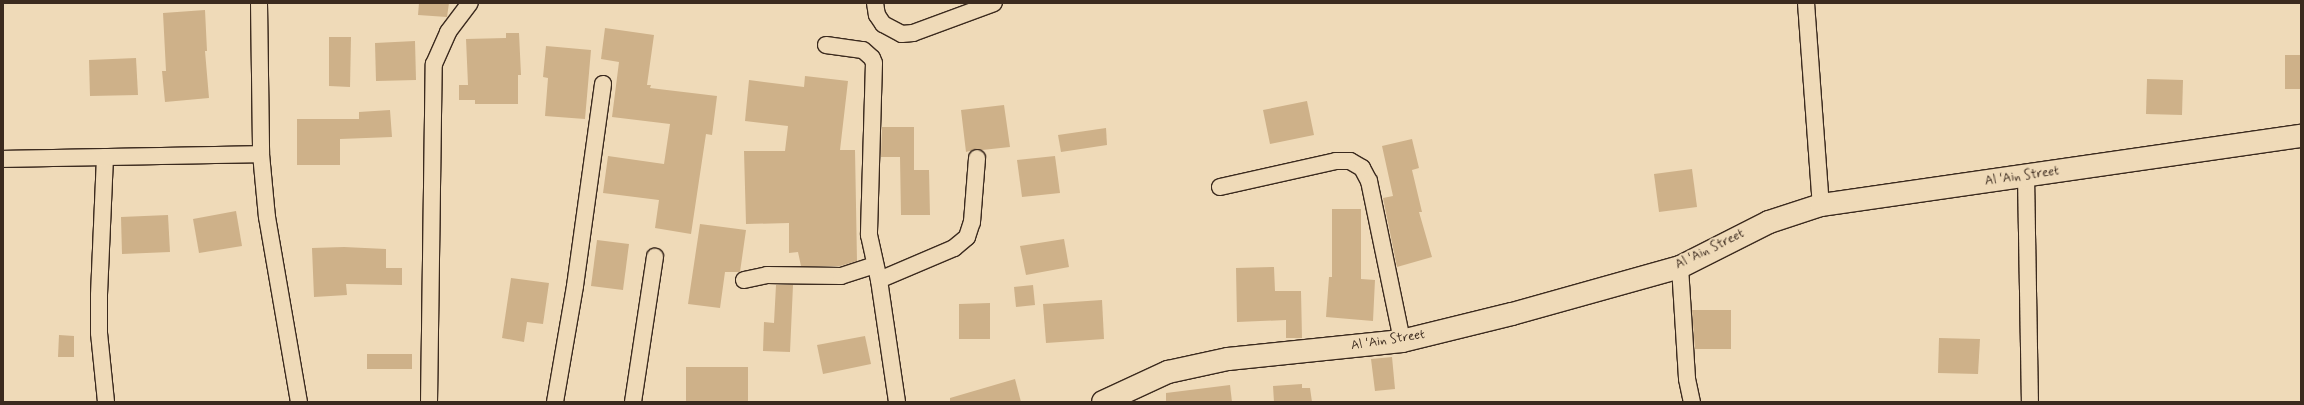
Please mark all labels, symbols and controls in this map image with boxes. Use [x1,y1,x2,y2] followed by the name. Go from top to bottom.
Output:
[1983,164,2061,190] street label: Al ‘Ain Street
[1672,226,1748,274] street label: Al ‘Ain Street
[1349,327,1427,355] street label: Al ‘Ain Street

